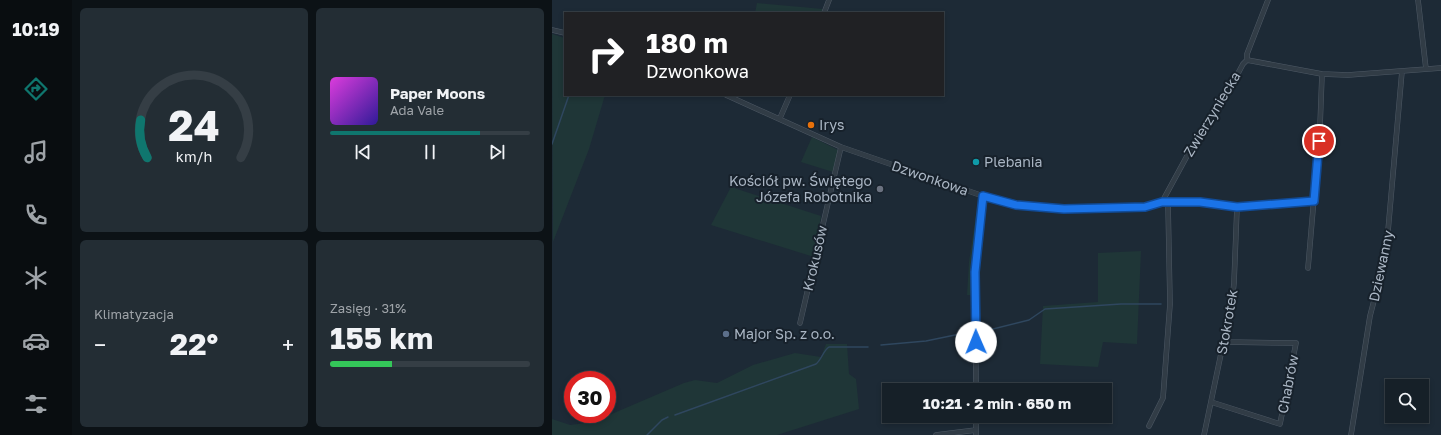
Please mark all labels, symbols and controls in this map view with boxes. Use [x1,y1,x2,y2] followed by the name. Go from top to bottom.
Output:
[12,18,60,40] text: 10:19
[646,26,728,59] text: 180 m
[580,28,632,80] icon: right
[646,60,749,82] text: Dzwonkowa
[1180,68,1244,159] street label: Zwierzyniecka
[22,75,50,103] icon: directions
[390,84,485,102] text: Paper Moons
[168,100,220,150] text: 24
[390,102,444,118] text: Ada Vale
[819,116,845,133] place label: Irys
[806,120,816,130] marker: Irys
[1302,124,1336,158] pin
[1308,130,1330,152] icon: arrive
[22,138,50,166] icon: music
[352,141,374,163] icon: previous
[419,141,441,163] icon: pause
[486,141,508,163] icon: next
[176,148,212,165] text: km/h
[984,153,1042,170] place label: Plebania
[890,156,971,199] street label: Dzwonkowa
[971,157,981,167] marker: Plebania
[729,172,872,205] place label: Kościół pw. Świętego Józefa Robotnika
[875,184,885,194] marker: Kościół pw. Świętego Józefa Robotnika
[22,201,50,229] icon: phone
[799,223,830,292] street label: Krokusów
[1365,229,1396,303] street label: Dziewanny
[22,264,50,292] icon: climate
[1212,288,1241,356] street label: Stokrotek
[330,300,406,316] text: Zasięg · 31%
[94,306,174,322] text: Klimatyzacja
[330,320,433,356] text: 155 km
[955,321,997,363] position arrow
[734,325,835,342] place label: Major Sp. z o.o.
[170,326,218,362] text: 22°
[22,327,50,355] icon: car
[721,329,731,339] marker: Major Sp. z o.o.
[94,331,106,358] text: −
[282,331,294,358] text: +
[1273,353,1302,415] street label: Chabrów
[564,371,616,423] speed limit sign: 30
[1385,379,1429,423] map controls
[1385,379,1429,423] button: search
[22,390,50,418] icon: filters
[923,394,1071,412] text: 10:21 · 2 min · 650 m

